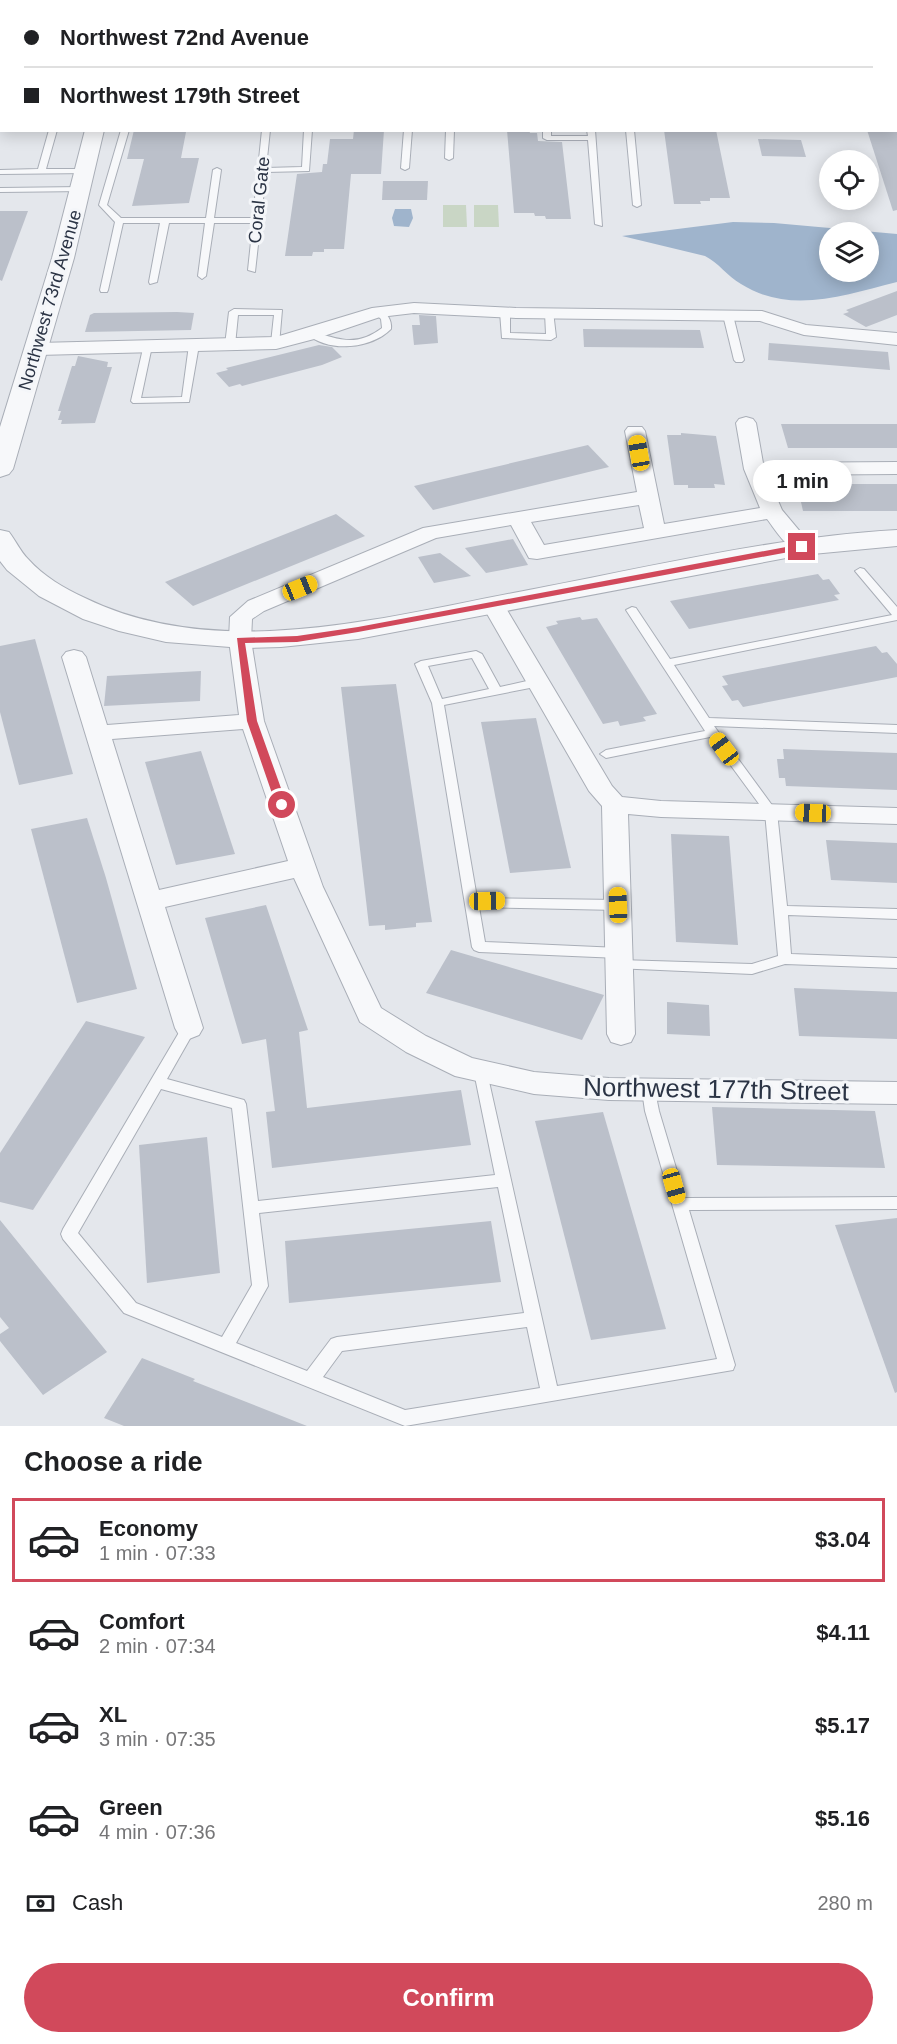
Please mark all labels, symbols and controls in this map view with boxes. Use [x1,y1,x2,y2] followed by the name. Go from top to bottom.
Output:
[60,25,309,50] text: Northwest 72nd Avenue
[60,83,300,108] text: Northwest 179th Street
[819,150,879,282] map controls
[819,150,879,210] button: locate
[245,156,273,244] street label: Coral Gate
[15,207,85,393] street label: Northwest 73rd Avenue
[819,222,879,282] button: layers
[627,434,651,472] car
[752,460,852,502] callout: 1 min
[776,470,829,492] text: 1 min
[788,533,815,560] route end
[280,573,320,603] car
[706,729,742,769] car
[268,791,295,818] route start
[795,803,831,823] car
[608,887,628,923] car
[469,892,505,910] car
[583,1072,850,1106] street label: Northwest 177th Street
[660,1166,688,1206] car
[24,1447,203,1477] text: Choose a ride
[27,1513,81,1567] icon: car
[99,1516,198,1541] text: Economy
[815,1527,870,1552] text: $3.04
[99,1542,216,1564] text: 1 min · 07:33
[27,1606,81,1660] icon: car
[99,1609,185,1634] text: Comfort
[816,1620,870,1645] text: $4.11
[99,1635,216,1657] text: 2 min · 07:34
[27,1699,81,1753] icon: car
[99,1702,127,1727] text: XL
[815,1713,870,1738] text: $5.17
[99,1728,216,1750] text: 3 min · 07:35
[27,1792,81,1846] icon: car
[99,1795,163,1820] text: Green
[815,1806,870,1831] text: $5.16
[99,1821,216,1843] text: 4 min · 07:36
[24,1887,57,1920] icon: cash
[72,1890,123,1915] text: Cash
[817,1892,873,1914] text: 280 m
[24,1963,873,2032] button: Confirm

